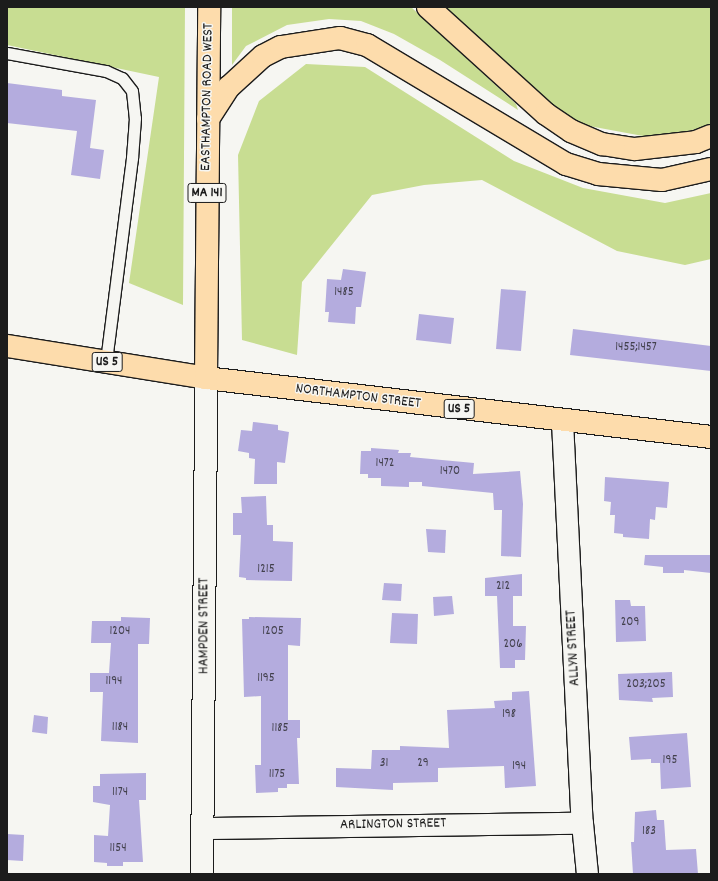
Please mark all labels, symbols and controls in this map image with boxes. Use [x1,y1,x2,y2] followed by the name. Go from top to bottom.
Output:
[198,23,218,171] street label: EASTHAMPTON ROAD WEST
[187,181,227,205] road number: MA 141
[334,285,354,301] house number: 1485
[615,340,657,356] house number: 1455;1457
[91,350,123,374] road number: US 5
[294,380,422,414] street label: NORTHAMPTON STREET
[443,397,475,421] road number: US 5
[376,456,394,472] house number: 1472
[440,464,460,480] house number: 1470
[257,562,275,578] house number: 1215
[196,578,214,674] street label: HAMPDEN STREET
[496,579,510,595] house number: 212
[563,609,585,687] street label: ALLYN STREET
[621,615,639,631] house number: 209
[109,624,131,640] house number: 1204
[262,624,284,640] house number: 1205
[503,637,523,653] house number: 206
[257,671,275,687] house number: 1195
[105,674,123,690] house number: 1194
[626,677,666,693] house number: 203;205
[502,707,516,723] house number: 198
[112,720,128,736] house number: 1184
[272,721,288,737] house number: 1185
[663,753,677,769] house number: 195
[380,756,388,772] house number: 31
[417,756,429,772] house number: 29
[512,759,526,775] house number: 194
[269,767,285,783] house number: 1175
[112,785,128,801] house number: 1174
[340,815,446,835] street label: ARLINGTON STREET
[642,824,656,840] house number: 183
[109,841,127,857] house number: 1154

